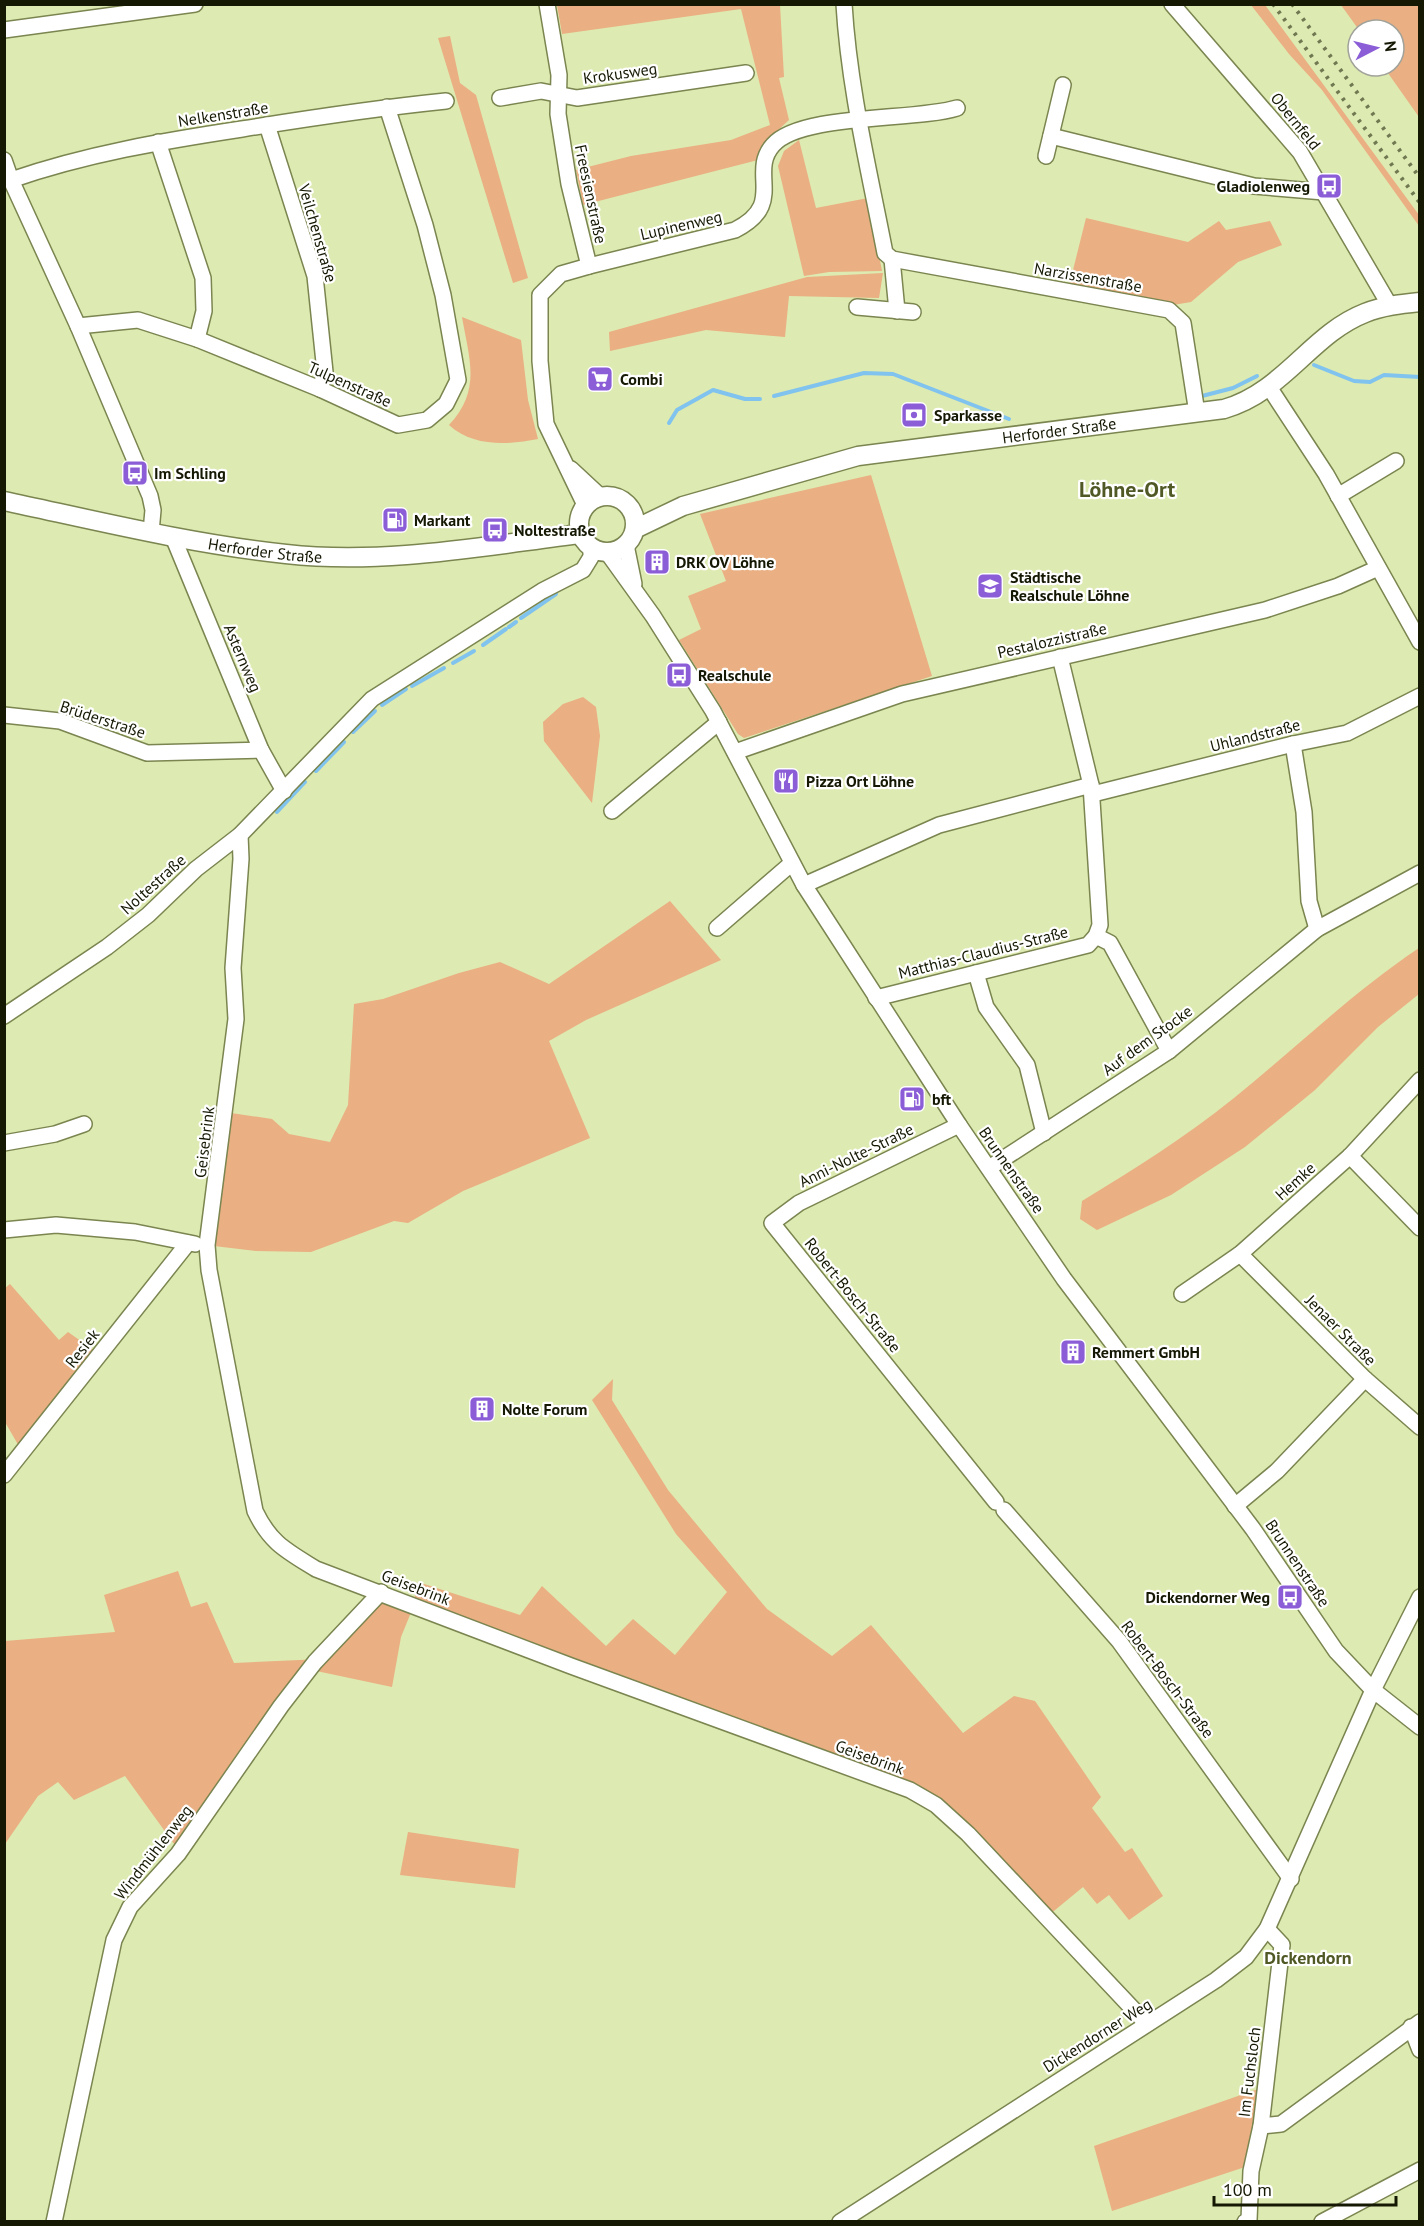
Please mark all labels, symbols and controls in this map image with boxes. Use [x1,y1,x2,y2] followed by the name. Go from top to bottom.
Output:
[1346,18,1406,78] north arrow
[1380,40,1401,53] text: N
[582,58,658,88] street label: Krokusweg
[1267,88,1325,154] street label: Obernfeld
[176,97,270,131] street label: Nelkenstraße
[571,143,611,245] street label: Freesienstraße
[1314,171,1344,201] bus stop icon: Gladiolenweg
[1217,176,1310,196] place label: Gladiolenweg
[294,181,342,284] street label: Veilchenstraße
[638,206,724,244] street label: Lupinenweg
[1033,258,1143,296] street label: Narzissenstraße
[305,357,395,411] street label: Tulpenstraße
[585,364,615,394] supermarket icon: Combi
[620,369,663,389] place label: Combi
[899,400,929,430] bank icon: Sparkasse
[934,405,1002,425] place label: Sparkasse
[1001,413,1117,447] street label: Herforder Straße
[120,458,150,488] bus stop icon: Im Schling
[154,463,226,483] place label: Im Schling
[1079,475,1175,503] district label: Löhne-Ort
[380,505,410,535] fuel station icon: Markant
[414,510,471,530] place label: Markant
[480,515,510,545] bus stop icon: Noltestraße
[514,520,596,540] place label: Noltestraße
[207,533,323,567] street label: Herforder Straße
[642,547,672,577] building icon: DRK OV Löhne
[676,552,774,572] place label: DRK OV Löhne
[1010,567,1129,605] place label: Städtische Realschule Löhne
[975,571,1005,601] school or university icon: Städtische Realschule Löhne
[996,618,1108,662] street label: Pestalozzistraße
[220,621,266,695] street label: Asternweg
[664,660,694,690] bus stop icon: Realschule
[698,665,771,685] place label: Realschule
[58,696,148,742] street label: Brüderstraße
[1208,714,1302,756] street label: Uhlandstraße
[771,766,801,796] restaurant icon: Pizza Ort Löhne
[806,771,914,791] place label: Pizza Ort Löhne
[116,850,190,918] street label: Noltestraße
[896,921,1070,983] street label: Matthias-Claudius-Straße
[1098,1001,1196,1079] street label: Auf dem Stocke
[897,1084,927,1114] fuel station icon: bft
[932,1089,951,1109] place label: bft
[190,1105,218,1179] street label: Geisebrink
[795,1119,917,1191] street label: Anni-Nolte-Straße
[975,1123,1049,1217] street label: Brunnenstraße
[1271,1158,1319,1204] street label: Hemke
[801,1234,905,1356] street label: Robert-Bosch-Straße
[1301,1290,1381,1370] street label: Jenaer Straße
[61,1324,104,1371] street label: Resiek
[1058,1337,1088,1367] building icon: Remmert GmbH
[1092,1342,1200,1362] place label: Remmert GmbH
[467,1394,497,1424] building icon: Nolte Forum
[502,1399,587,1419] place label: Nolte Forum
[1261,1516,1335,1610] street label: Brunnenstraße
[379,1565,453,1609] street label: Geisebrink
[1275,1582,1305,1612] bus stop icon: Dickendorner Weg
[1145,1587,1270,1607] place label: Dickendorner Weg
[1117,1616,1219,1742] street label: Robert-Bosch-Straße
[833,1735,907,1779] street label: Geisebrink
[110,1801,196,1903] street label: Windmühlenweg
[1264,1946,1352,1969] district label: Dickendorn
[1039,1994,1155,2076] street label: Dickendorner Weg
[1234,2026,1264,2118] street label: Im Fuchsloch
[1214,2169,1396,2207] scale bar
[1223,2178,1272,2201] text: 100 m

